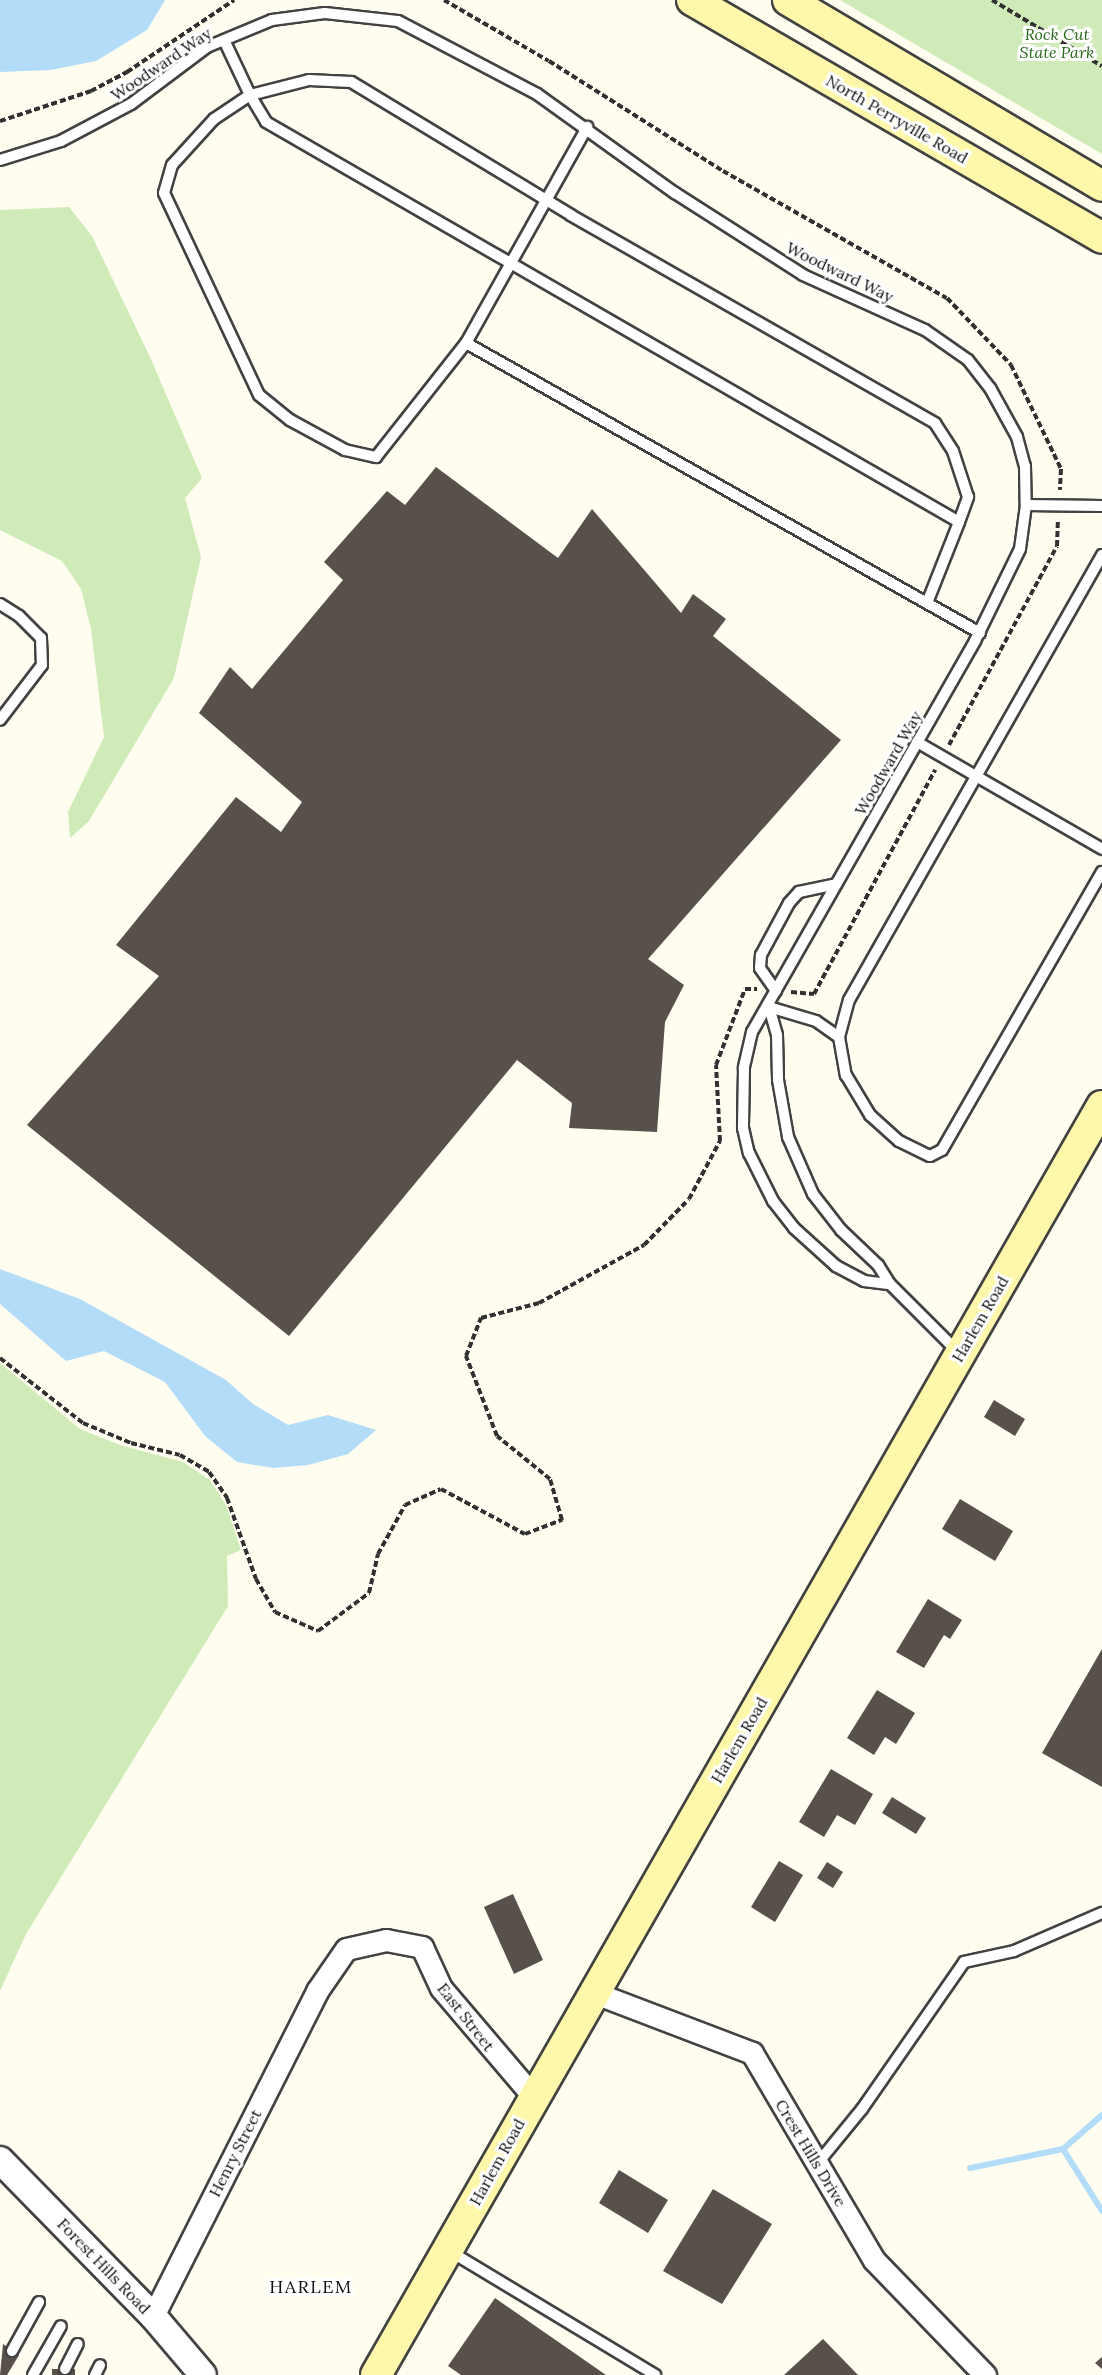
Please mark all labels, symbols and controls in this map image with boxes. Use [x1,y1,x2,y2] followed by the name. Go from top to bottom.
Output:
[107,23,215,105] street label: Woodward Way
[1020,24,1094,62] park label: Rock Cut State Park
[823,71,971,167] street label: North Perryville Road
[783,238,897,306] street label: Woodward Way
[850,708,926,818] street label: Woodward Way
[948,1273,1012,1365] street label: Harlem Road
[707,1694,771,1786] street label: Harlem Road
[433,1979,499,2055] street label: East Street
[771,2096,851,2210] street label: Crest Hills Drive
[205,2106,265,2200] street label: Henry Street
[465,2115,529,2209] street label: Harlem Road
[54,2214,154,2318] street label: Forest Hills Road
[269,2276,353,2298] district label: HARLEM

